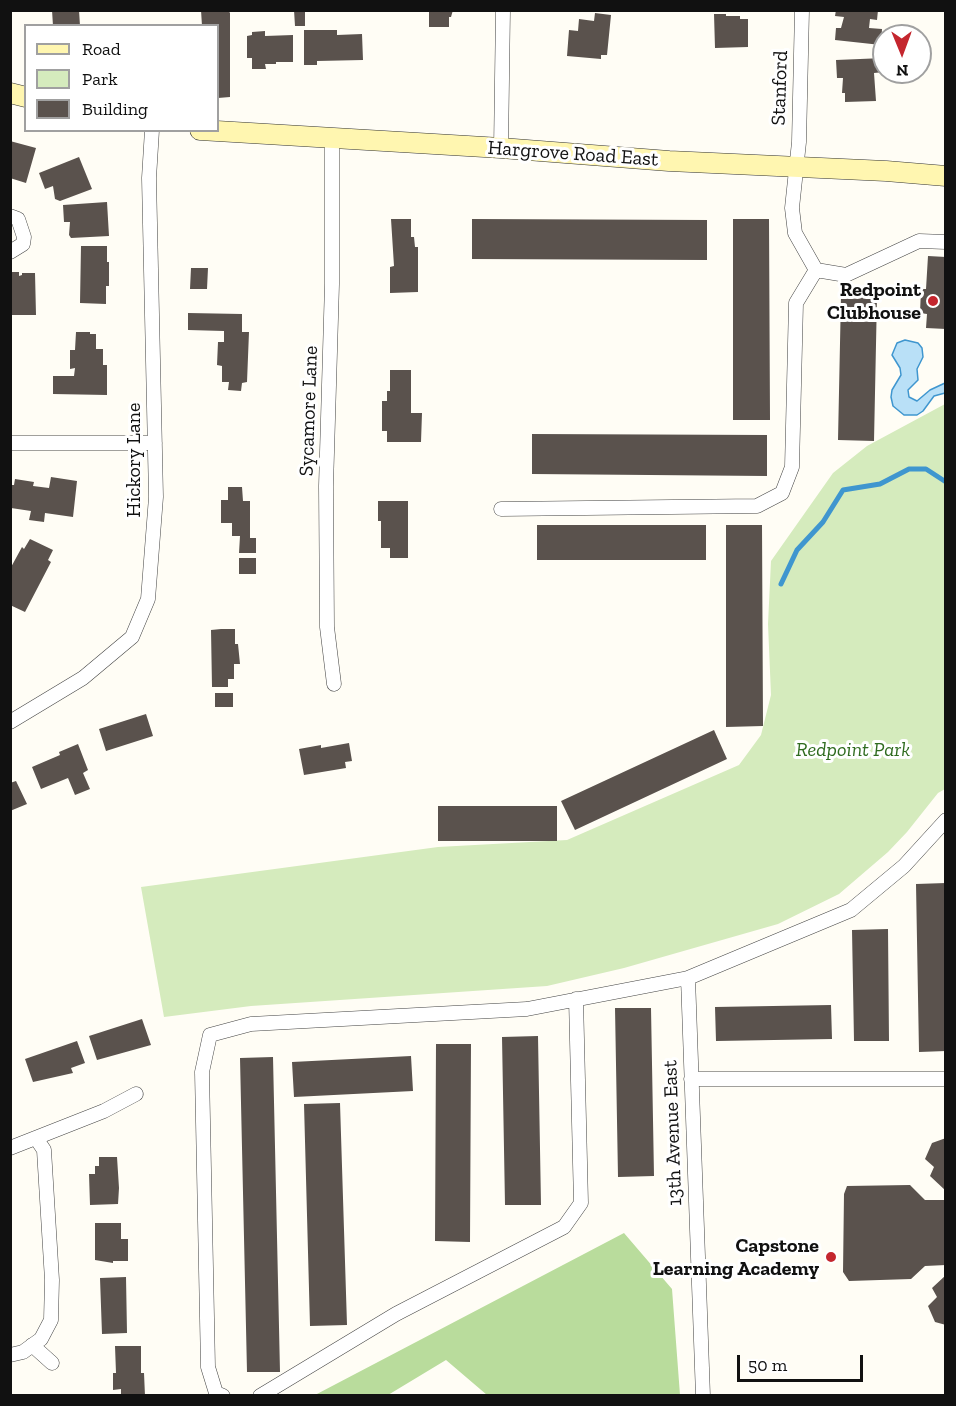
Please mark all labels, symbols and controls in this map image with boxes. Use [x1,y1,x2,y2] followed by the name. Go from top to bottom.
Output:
[24,24,219,132] legend
[872,24,932,84] north arrow
[82,38,121,60] text: Road
[767,50,793,126] street label: Stanford
[896,61,909,80] text: N
[82,68,118,90] text: Park
[82,98,148,120] text: Building
[487,136,659,172] street label: Hargrove Road East
[827,278,921,325] place label: Redpoint Clubhouse
[926,294,940,308] marker: Redpoint Clubhouse
[295,345,323,477] street label: Sycamore Lane
[122,403,146,517] street label: Hickory Lane
[796,738,910,762] park label: Redpoint Park
[658,1060,688,1206] street label: 13th Avenue East
[653,1234,819,1281] place label: Capstone Learning Academy
[824,1250,838,1264] marker: Capstone Learning Academy
[740,1343,866,1381] scale bar
[748,1354,787,1376] text: 50 m

